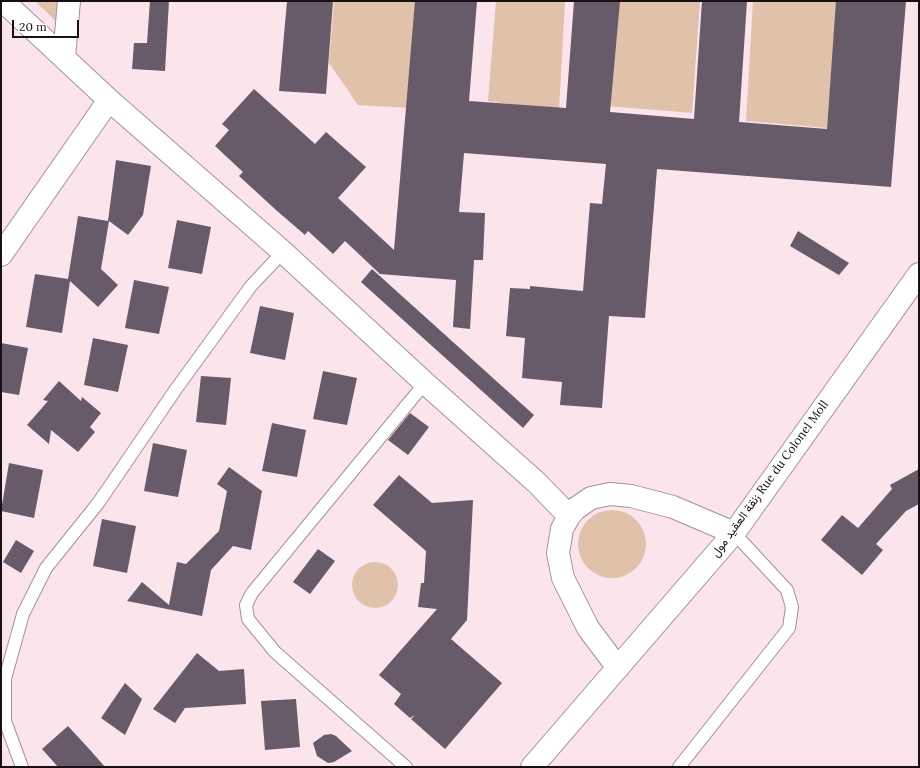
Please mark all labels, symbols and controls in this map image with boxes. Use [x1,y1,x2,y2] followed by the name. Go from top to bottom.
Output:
[14,12,81,38] scale bar
[19,19,47,34] text: 20 m
[708,398,832,560] street label: زنقة العقيد مول Rue du Colonel Moll

